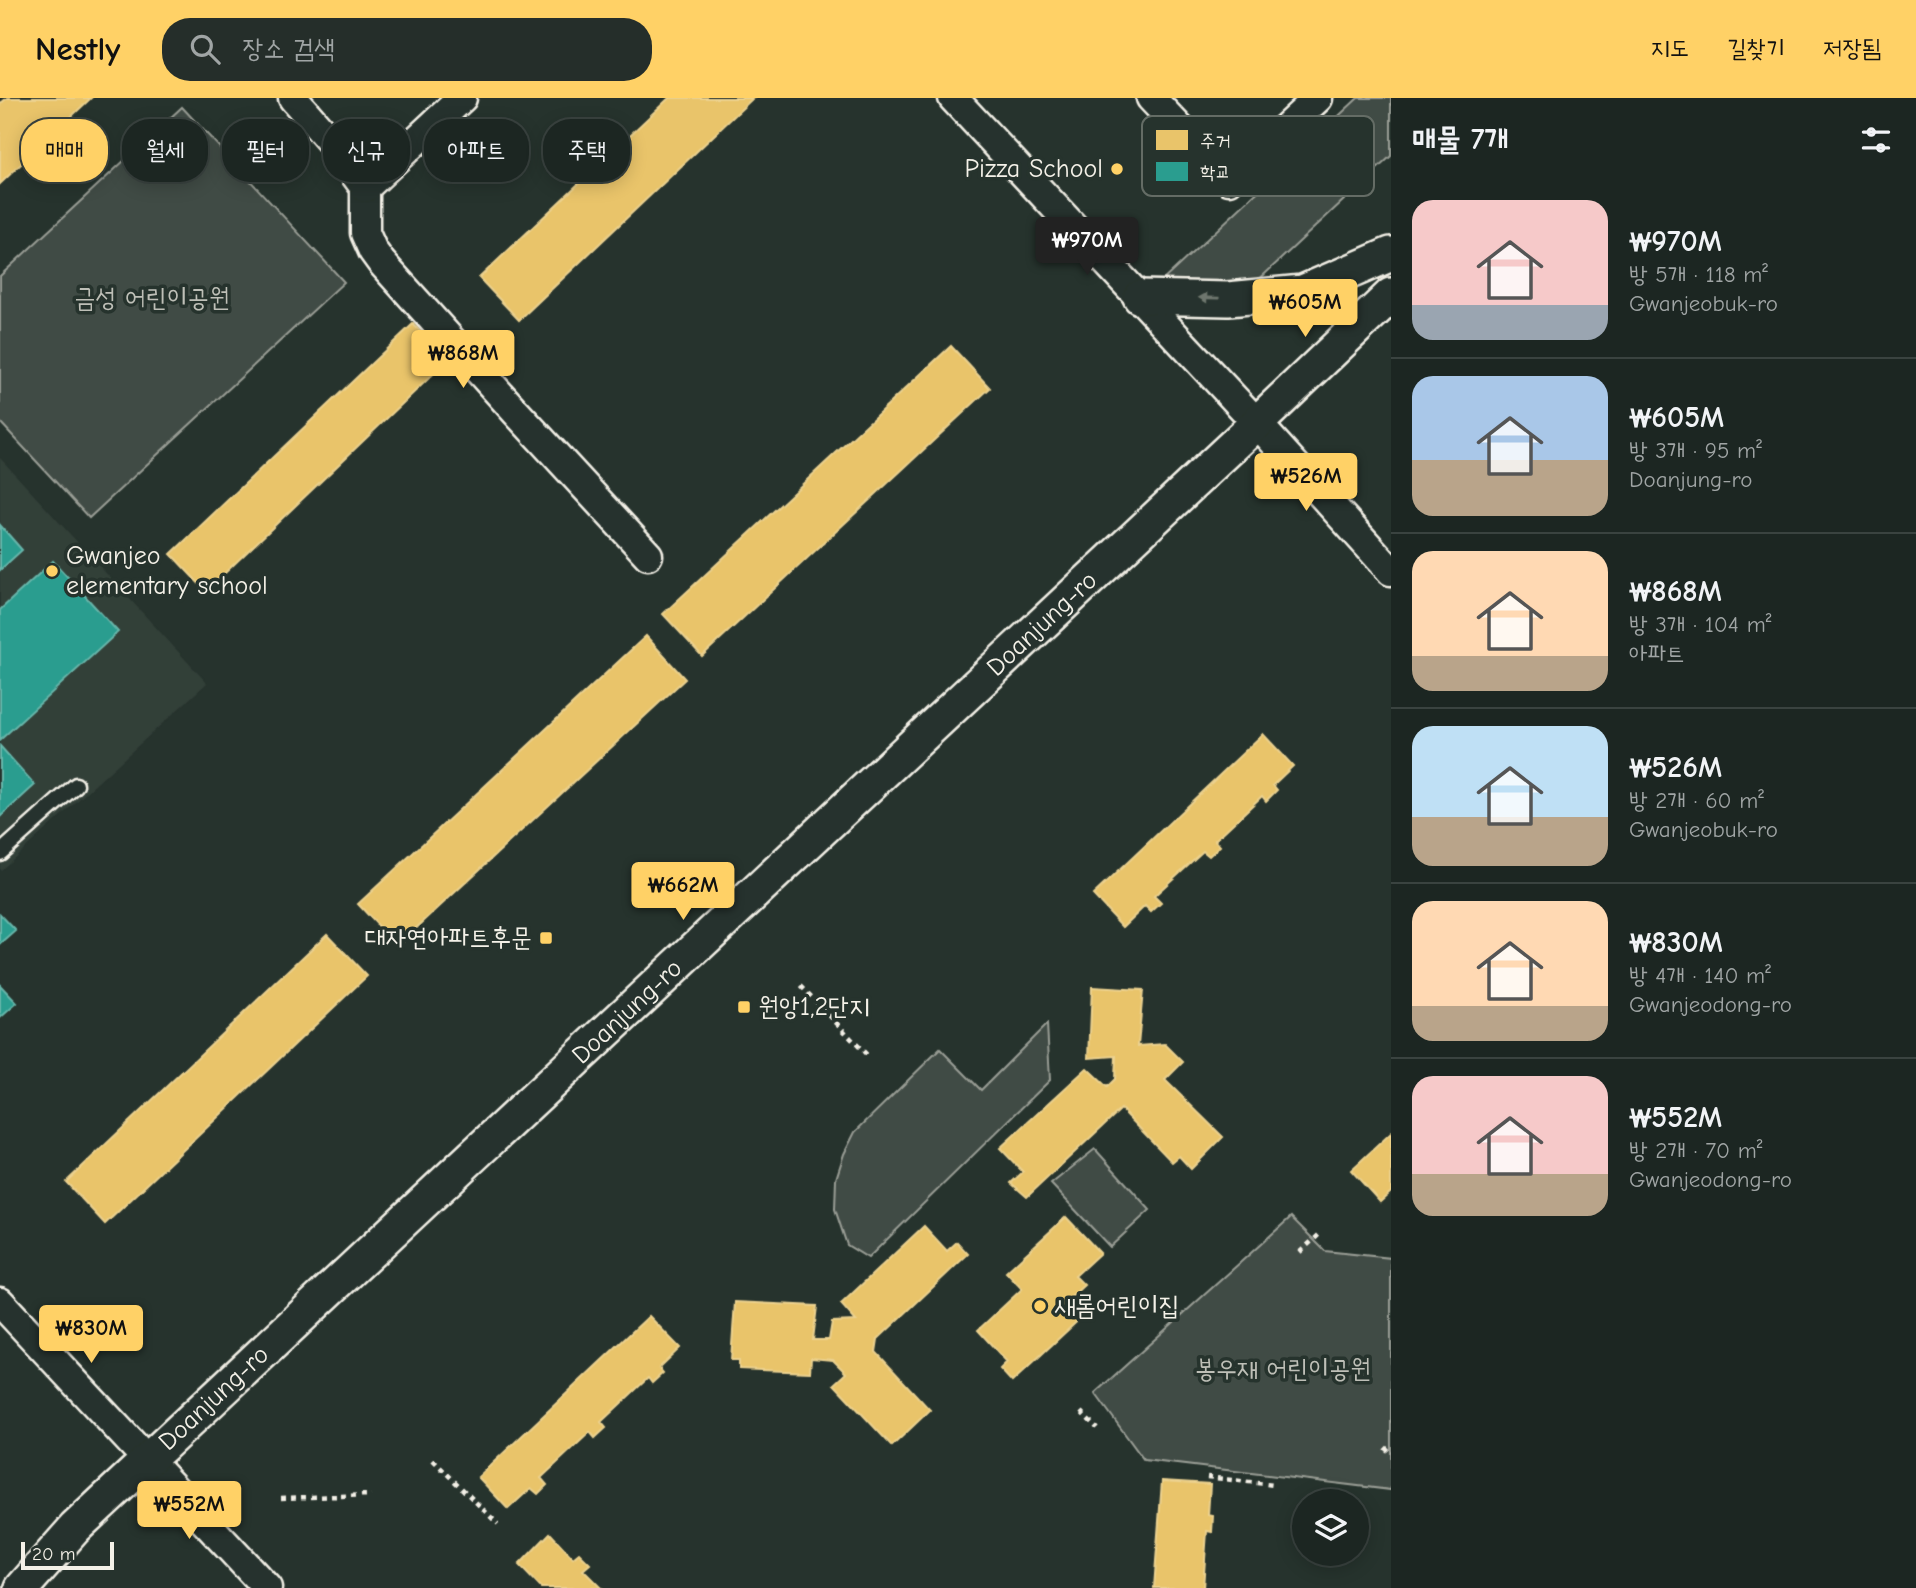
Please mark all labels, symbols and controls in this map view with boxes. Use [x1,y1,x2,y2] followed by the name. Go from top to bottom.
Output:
[162,18,652,81] search box
[35,30,120,68] text: Nestly
[186,30,224,68] icon: search
[242,34,335,64] text: 장소 검색
[1651,34,1689,62] text: 지도
[1727,34,1785,62] text: 길찾기
[1823,34,1881,62] text: 저장됨
[1142,116,1374,196] legend
[21,119,108,182] chip: 매매
[122,119,208,182] chip: 월세
[222,119,309,182] chip: 필터
[323,119,410,182] chip: 신규
[424,119,529,182] chip: 아파트
[543,119,630,182] chip: 주택
[1857,121,1895,159] icon: filters
[1412,122,1509,157] text: 매물 7개
[1200,130,1231,152] text: 주거
[964,154,1103,184] place label: Pizza School
[1109,161,1125,177] marker: Pizza School
[1200,161,1231,183] text: 학교
[1038,218,1136,277] pin: ₩970M
[1629,224,1722,259] text: ₩970M
[1051,226,1123,253] text: ₩970M
[1468,228,1552,312] icon: home
[1629,261,1768,288] text: 방 5개 · 118 m²
[1256,280,1354,339] pin: ₩605M
[74,283,230,313] park label: 금성 어린이공원
[1268,288,1342,315] text: ₩605M
[1629,290,1778,317] text: Gwanjeobuk-ro
[1197,293,1219,304] one-way arrow
[414,330,512,390] pin: ₩868M
[427,339,499,366] text: ₩868M
[1629,400,1724,435] text: ₩605M
[1468,404,1552,488] icon: home
[1629,437,1762,464] text: 방 3개 · 95 m²
[1257,454,1355,513] pin: ₩526M
[1270,462,1342,489] text: ₩526M
[1629,466,1752,493] text: Doanjung-ro
[66,541,268,601] place label: Gwanjeo elementary school
[44,563,60,579] marker: Gwanjeo elementary school
[981,565,1103,683] street label: Doanjung-ro
[1629,574,1722,609] text: ₩868M
[1468,579,1552,663] icon: home
[1629,611,1771,638] text: 방 3개 · 104 m²
[1629,640,1685,667] text: 아파트
[1629,750,1722,785] text: ₩526M
[1468,754,1552,838] icon: home
[1629,787,1764,814] text: 방 2개 · 60 m²
[1629,816,1778,843] text: Gwanjeobuk-ro
[634,862,732,922] pin: ₩662M
[647,871,719,898] text: ₩662M
[365,923,532,953] place label: 대자연아파트후문
[1629,925,1723,960] text: ₩830M
[1468,929,1552,1013] icon: home
[538,930,554,946] marker: 대자연아파트후문
[566,953,688,1070] street label: Doanjung-ro
[1629,962,1771,989] text: 방 4개 · 140 m²
[1629,991,1792,1018] text: Gwanjeodong-ro
[758,992,870,1022] place label: 원앙1,2단지
[736,999,752,1015] marker: 원앙1,2단지
[1629,1100,1722,1135] text: ₩552M
[1468,1104,1552,1188] icon: home
[1629,1137,1762,1164] text: 방 2개 · 70 m²
[1629,1166,1792,1193] text: Gwanjeodong-ro
[1054,1291,1180,1321] place label: 새롬어린이집
[1032,1298,1048,1314] marker: 새롬어린이집
[42,1306,140,1365] pin: ₩830M
[55,1314,127,1341] text: ₩830M
[153,1340,275,1457] street label: Doanjung-ro
[1195,1354,1371,1384] park label: 봉우재 어린이공원
[140,1482,238,1541] pin: ₩552M
[1292,1489,1369,1566] map controls
[1292,1489,1369,1566] button: layers
[153,1490,225,1517] text: ₩552M
[21,1539,114,1571] scale bar
[32,1543,76,1565] text: 20 m

